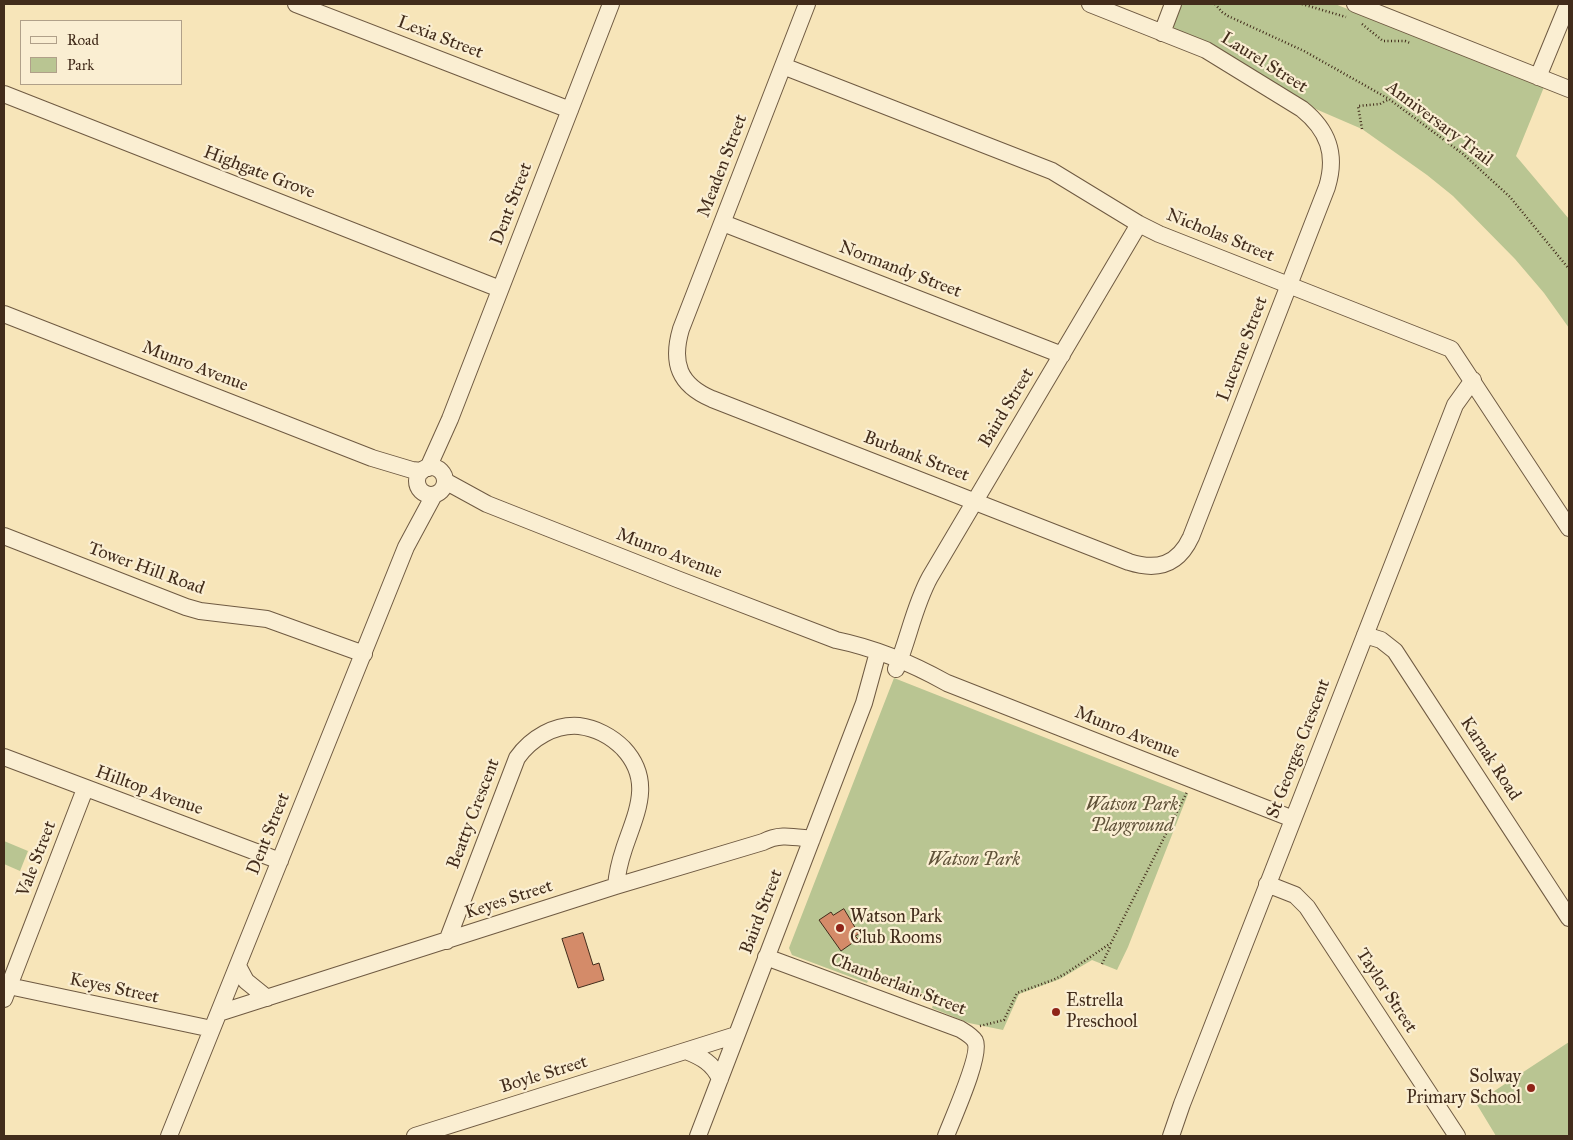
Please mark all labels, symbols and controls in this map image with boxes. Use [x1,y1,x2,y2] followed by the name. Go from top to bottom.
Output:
[394,12,486,64] street label: Lexia Street
[20,20,182,85] legend
[1217,28,1311,98] street label: Laurel Street
[67,31,99,49] text: Road
[67,56,94,74] text: Park
[1381,77,1497,171] street label: Anniversary Trail
[694,112,752,220] street label: Meaden Street
[200,142,318,204] street label: Highgate Grove
[486,160,538,248] street label: Dent Street
[1163,205,1277,267] street label: Nicholas Street
[836,237,964,303] street label: Normandy Street
[1213,294,1273,404] street label: Lucerne Street
[139,337,251,397] street label: Munro Avenue
[975,364,1039,452] street label: Baird Street
[860,427,972,487] street label: Burbank Street
[613,524,725,584] street label: Munro Avenue
[85,538,207,600] street label: Tower Hill Road
[1262,676,1336,822] street label: St Georges Crescent
[1071,702,1183,764] street label: Munro Avenue
[1455,713,1525,805] street label: Karnak Road
[443,756,505,872] street label: Beatty Crescent
[92,762,206,820] street label: Hilltop Avenue
[243,790,295,878] street label: Dent Street
[1086,795,1178,838] park label: Watson Park Playground
[13,818,61,900] street label: Vale Street
[928,850,1020,872] park label: Watson Park
[736,867,788,957] street label: Baird Street
[462,876,556,924] street label: Keyes Street
[850,907,942,950] place label: Watson Park Club Rooms
[834,922,846,934] marker: Watson Park Club Rooms
[1351,945,1421,1037] street label: Taylor Street
[827,949,969,1021] street label: Chamberlain Street
[67,969,161,1009] street label: Keyes Street
[1066,991,1138,1034] place label: Estrella Preschool
[1050,1006,1062,1018] marker: Estrella Preschool
[498,1051,590,1099] street label: Boyle Street
[1406,1067,1521,1110] place label: Solway Primary School
[1525,1082,1537,1094] marker: Solway Primary School

